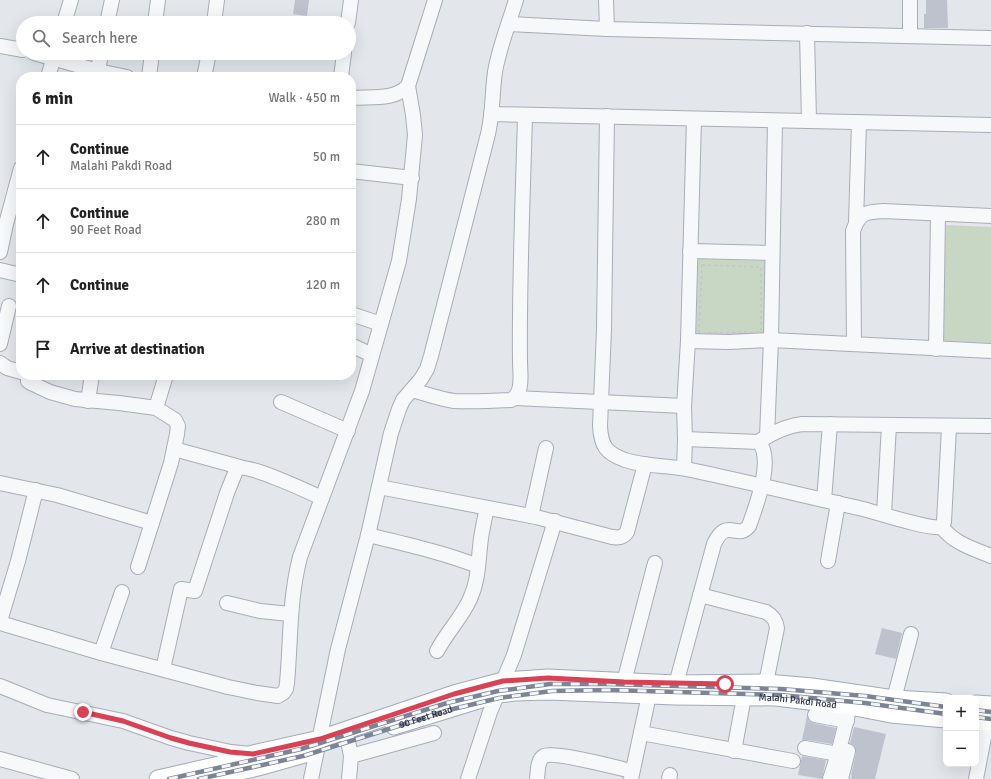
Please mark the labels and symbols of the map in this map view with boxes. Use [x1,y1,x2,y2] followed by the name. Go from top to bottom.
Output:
[716,675,734,693] route start
[759,692,837,711] street label: Malahi Pakdi Road
[74,703,92,721] route end
[398,703,454,731] street label: 90 Feet Road

